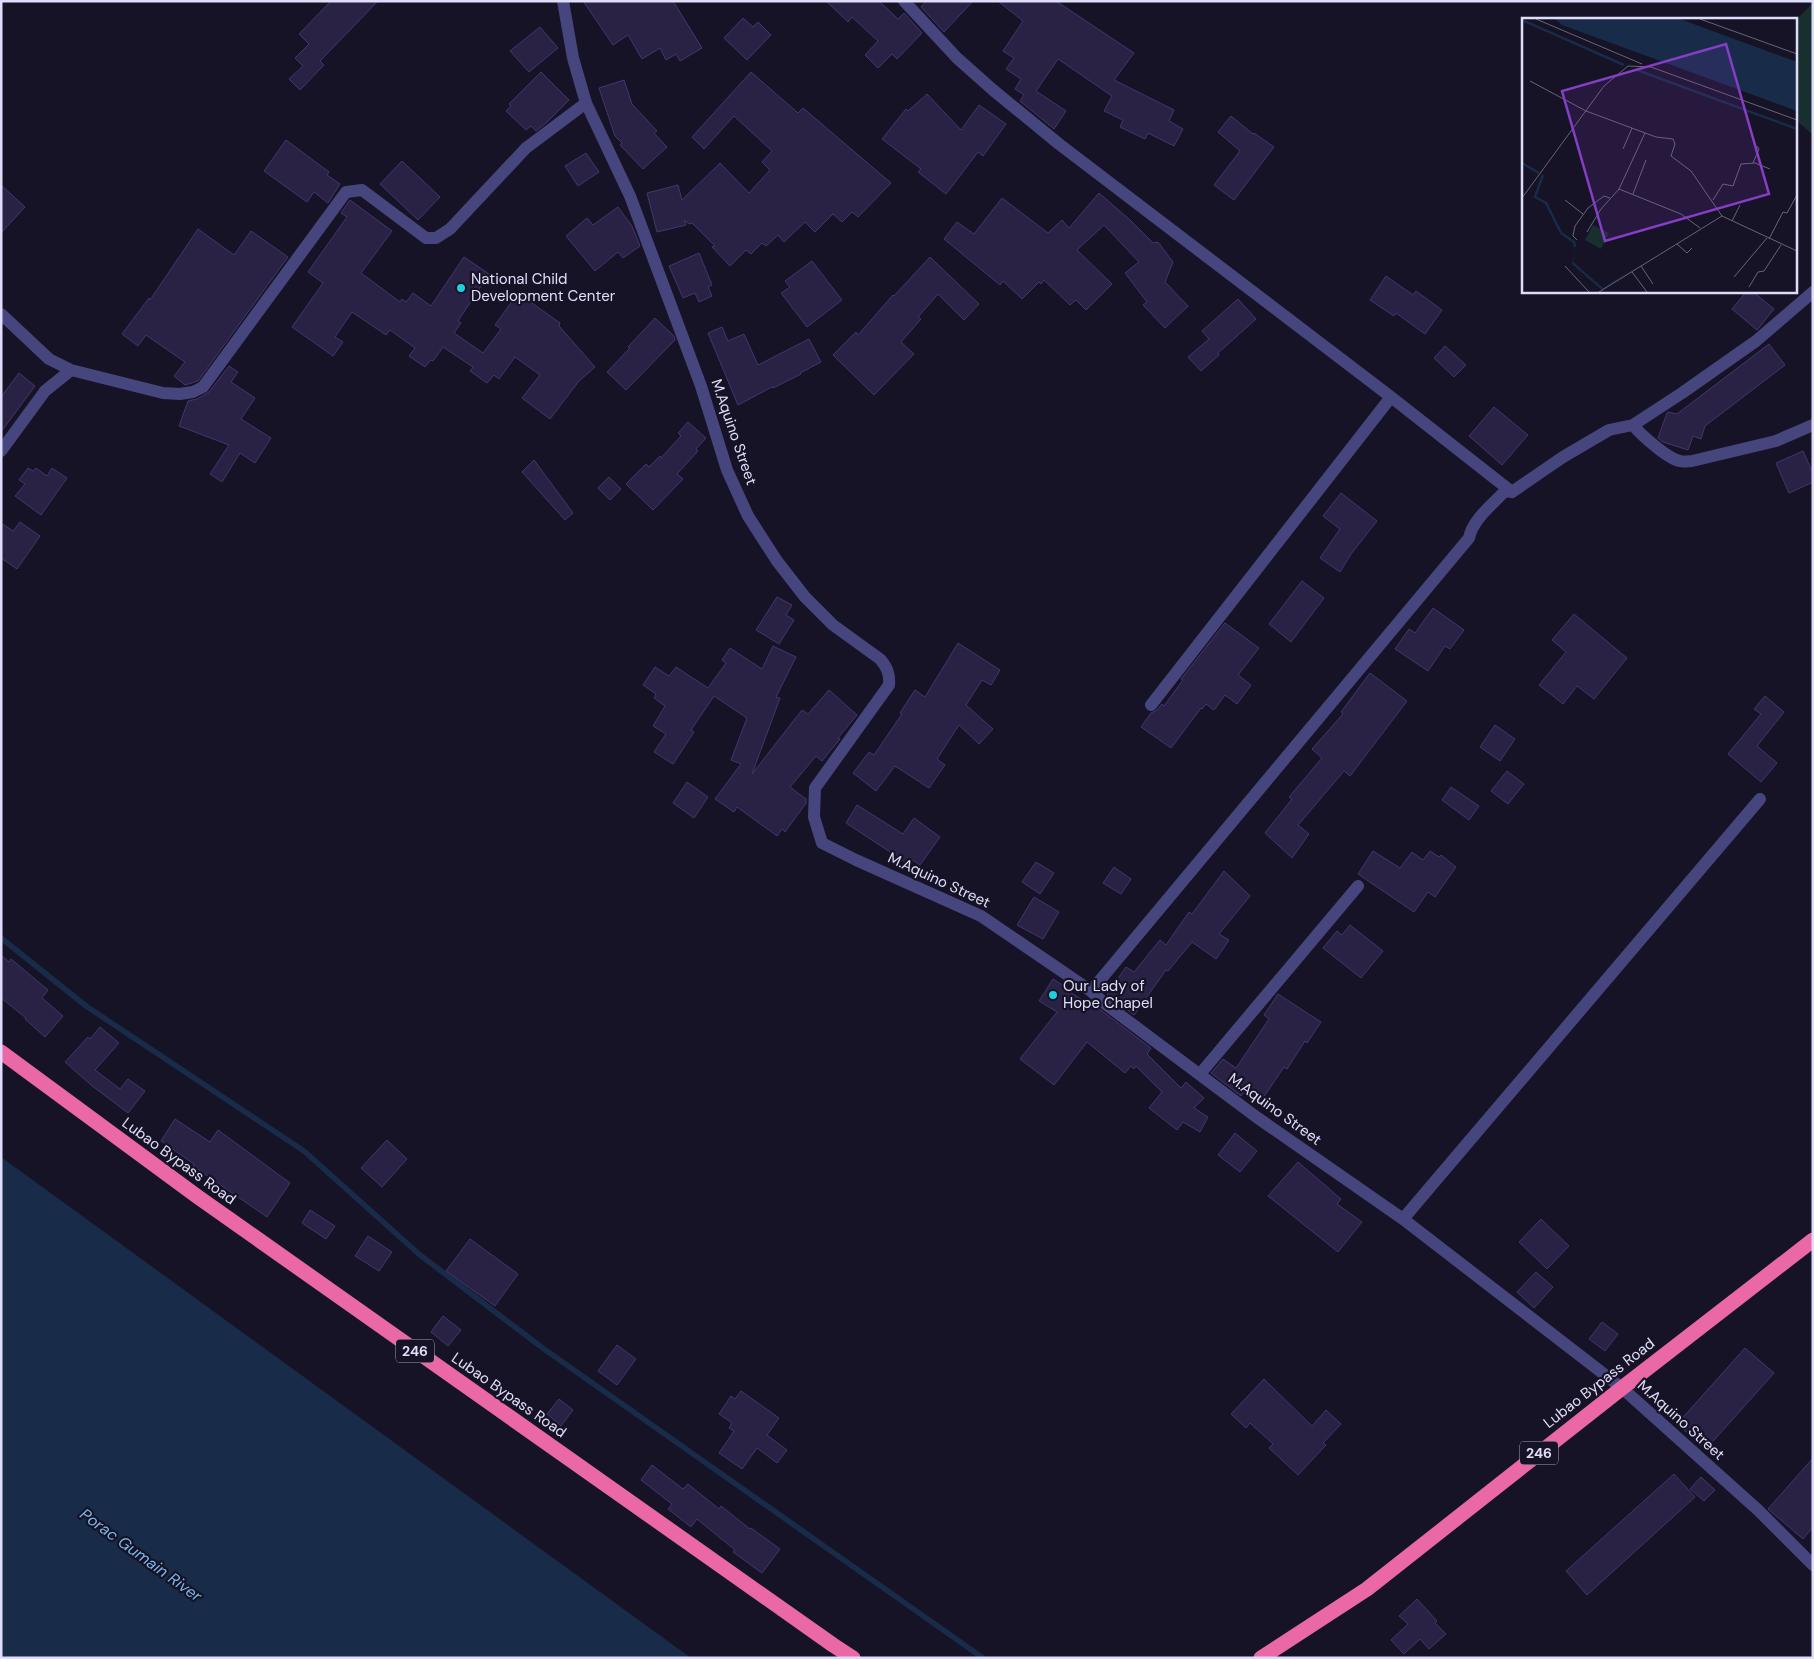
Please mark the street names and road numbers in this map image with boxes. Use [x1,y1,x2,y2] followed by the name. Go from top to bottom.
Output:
[707,376,762,488] street label: M.Aquino Street
[885,848,994,913] street label: M.Aquino Street
[1224,1068,1326,1150] street label: M.Aquino Street
[118,1113,240,1209] street label: Lubao Bypass Road
[1539,1333,1659,1433] street label: Lubao Bypass Road
[396,1340,434,1362] road number: 246
[448,1348,570,1442] street label: Lubao Bypass Road
[1633,1376,1729,1465] street label: M.Aquino Street
[1520,1442,1558,1465] road number: 246

